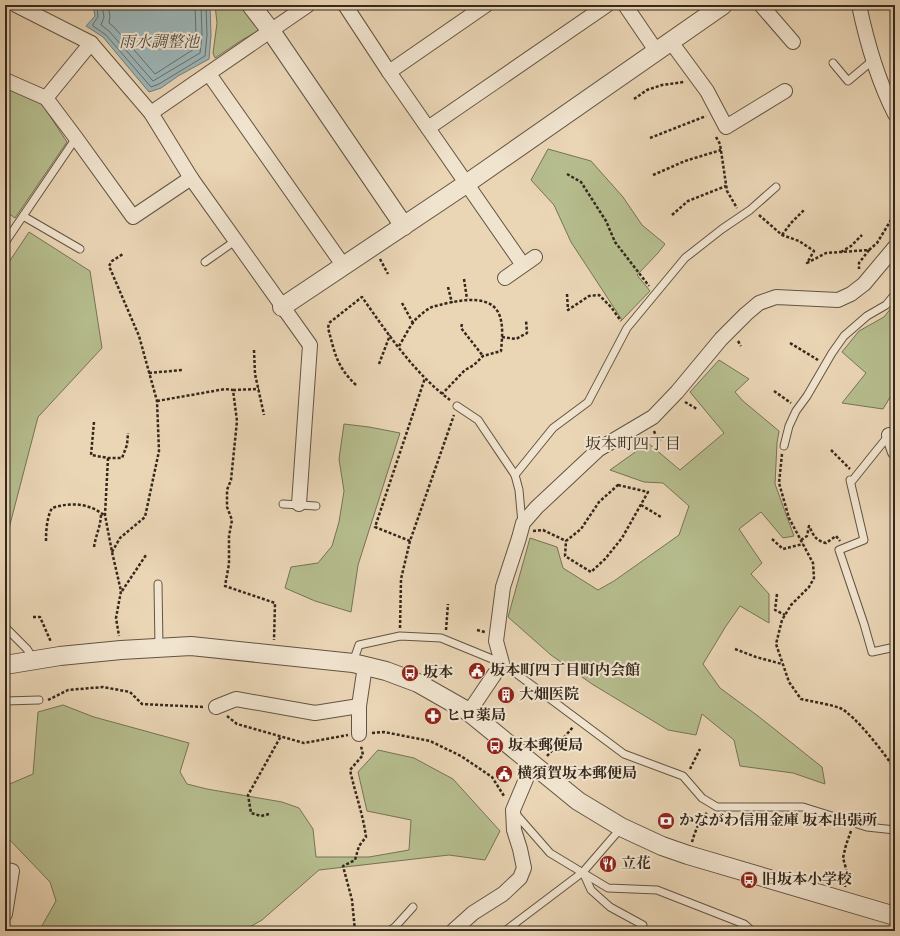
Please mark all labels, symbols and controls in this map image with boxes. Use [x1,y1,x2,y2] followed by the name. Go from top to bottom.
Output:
[119,32,201,55] water label: 雨水調整池
[585,434,681,457] district label: 坂本町四丁目
[467,661,487,681] public building icon: 坂本町四丁目町内会館
[490,661,640,682] place label: 坂本町四丁目町内会館
[400,663,420,683] bus stop icon: 坂本
[423,663,453,684] place label: 坂本
[496,685,516,705] building icon: 大畑医院
[519,685,579,706] place label: 大畑医院
[423,706,443,726] pharmacy icon: ヒロ薬局
[446,706,506,727] place label: ヒロ薬局
[485,736,505,756] bus stop icon: 坂本郵便局
[508,736,583,757] place label: 坂本郵便局
[494,764,514,784] public building icon: 横須賀坂本郵便局
[517,764,637,785] place label: 横須賀坂本郵便局
[656,811,676,831] bank icon: かながわ信用金庫 坂本出張所
[679,811,877,832] place label: かながわ信用金庫 坂本出張所
[598,854,618,874] restaurant icon: 立花
[621,854,651,875] place label: 立花
[739,870,759,890] bus stop icon: 旧坂本小学校
[762,870,852,891] place label: 旧坂本小学校

